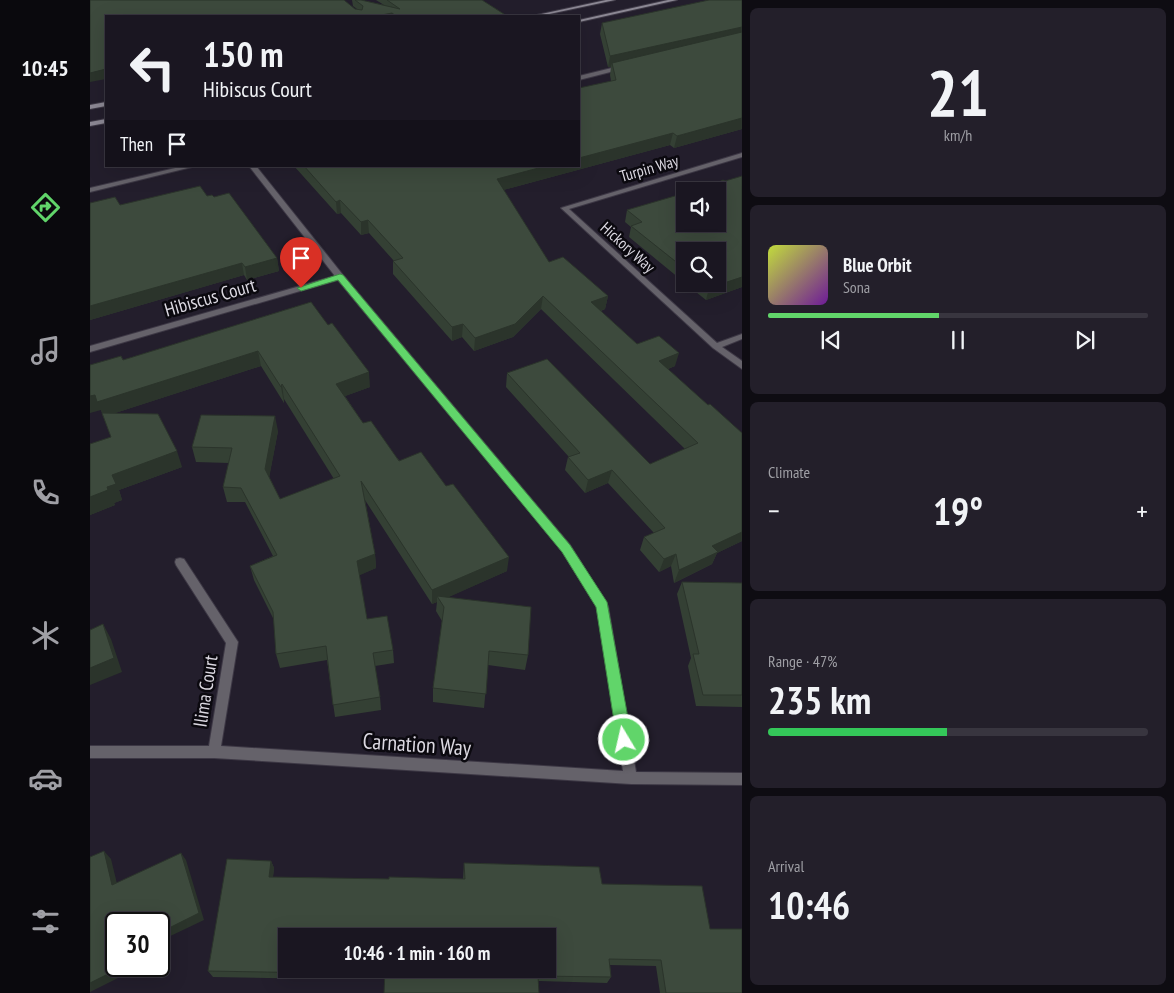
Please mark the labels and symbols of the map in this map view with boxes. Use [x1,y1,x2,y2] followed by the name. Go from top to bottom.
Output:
[617,150,681,186] street label: Turpin Way
[597,217,659,277] street label: Hickory Way
[280,237,322,288] pin
[161,272,259,322] street label: Hibiscus Court
[187,653,223,729] street label: Ilima Court
[597,713,649,765] position arrow
[362,726,473,762] street label: Carnation Way
[105,912,170,977] speed limit sign: 30

